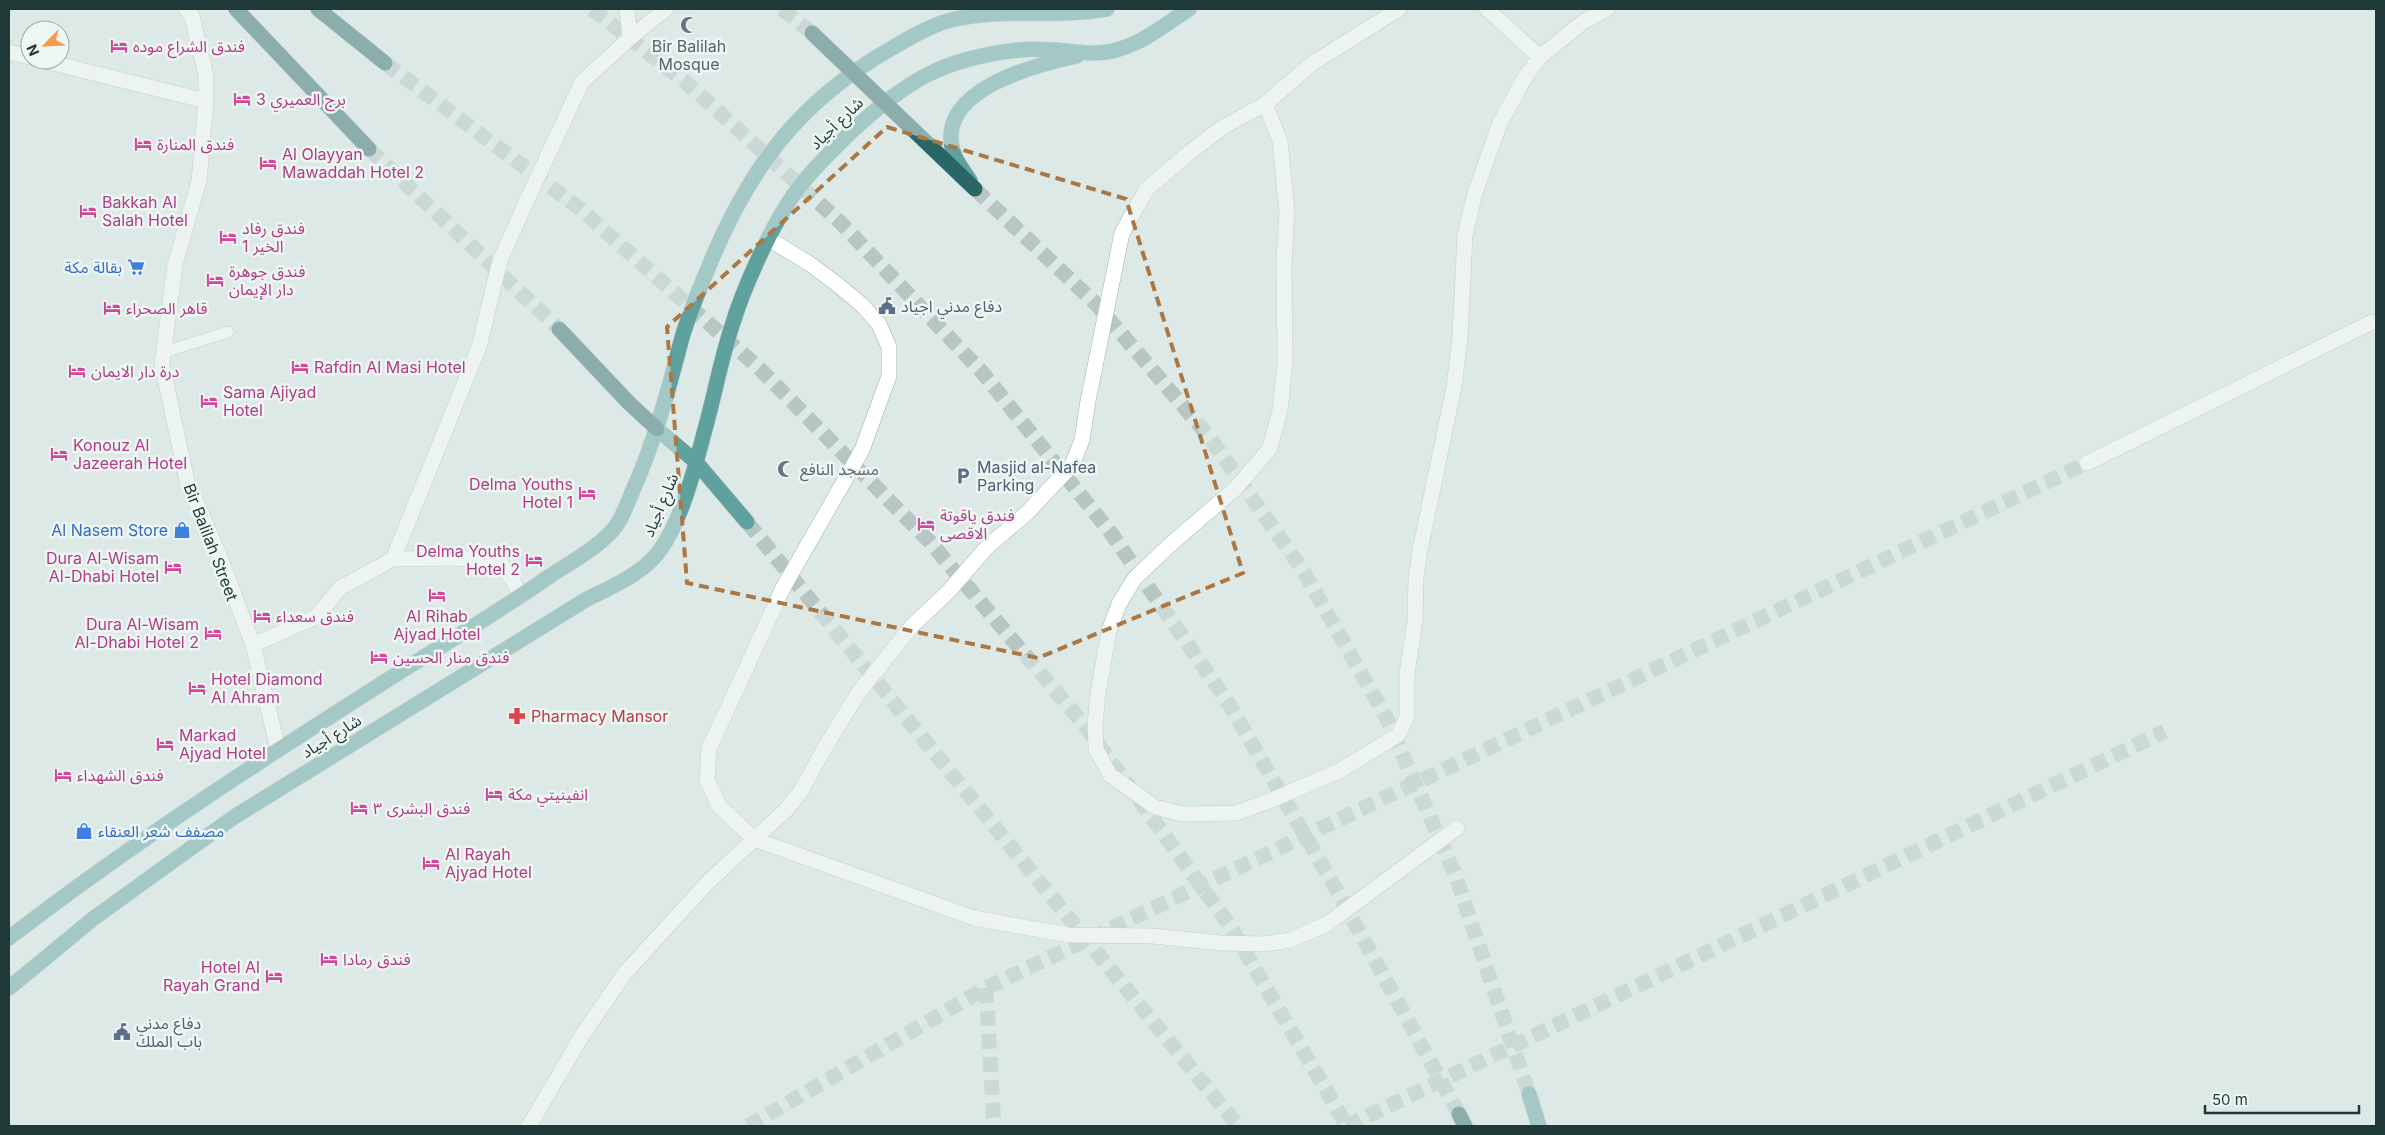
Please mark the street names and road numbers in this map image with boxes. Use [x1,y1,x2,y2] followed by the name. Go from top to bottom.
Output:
[805,92,869,156] street label: شارع أجياد
[638,470,685,541] street label: شارع أجياد
[179,481,243,603] street label: Bir Balilah Street
[297,710,366,765] street label: شارع أجياد

